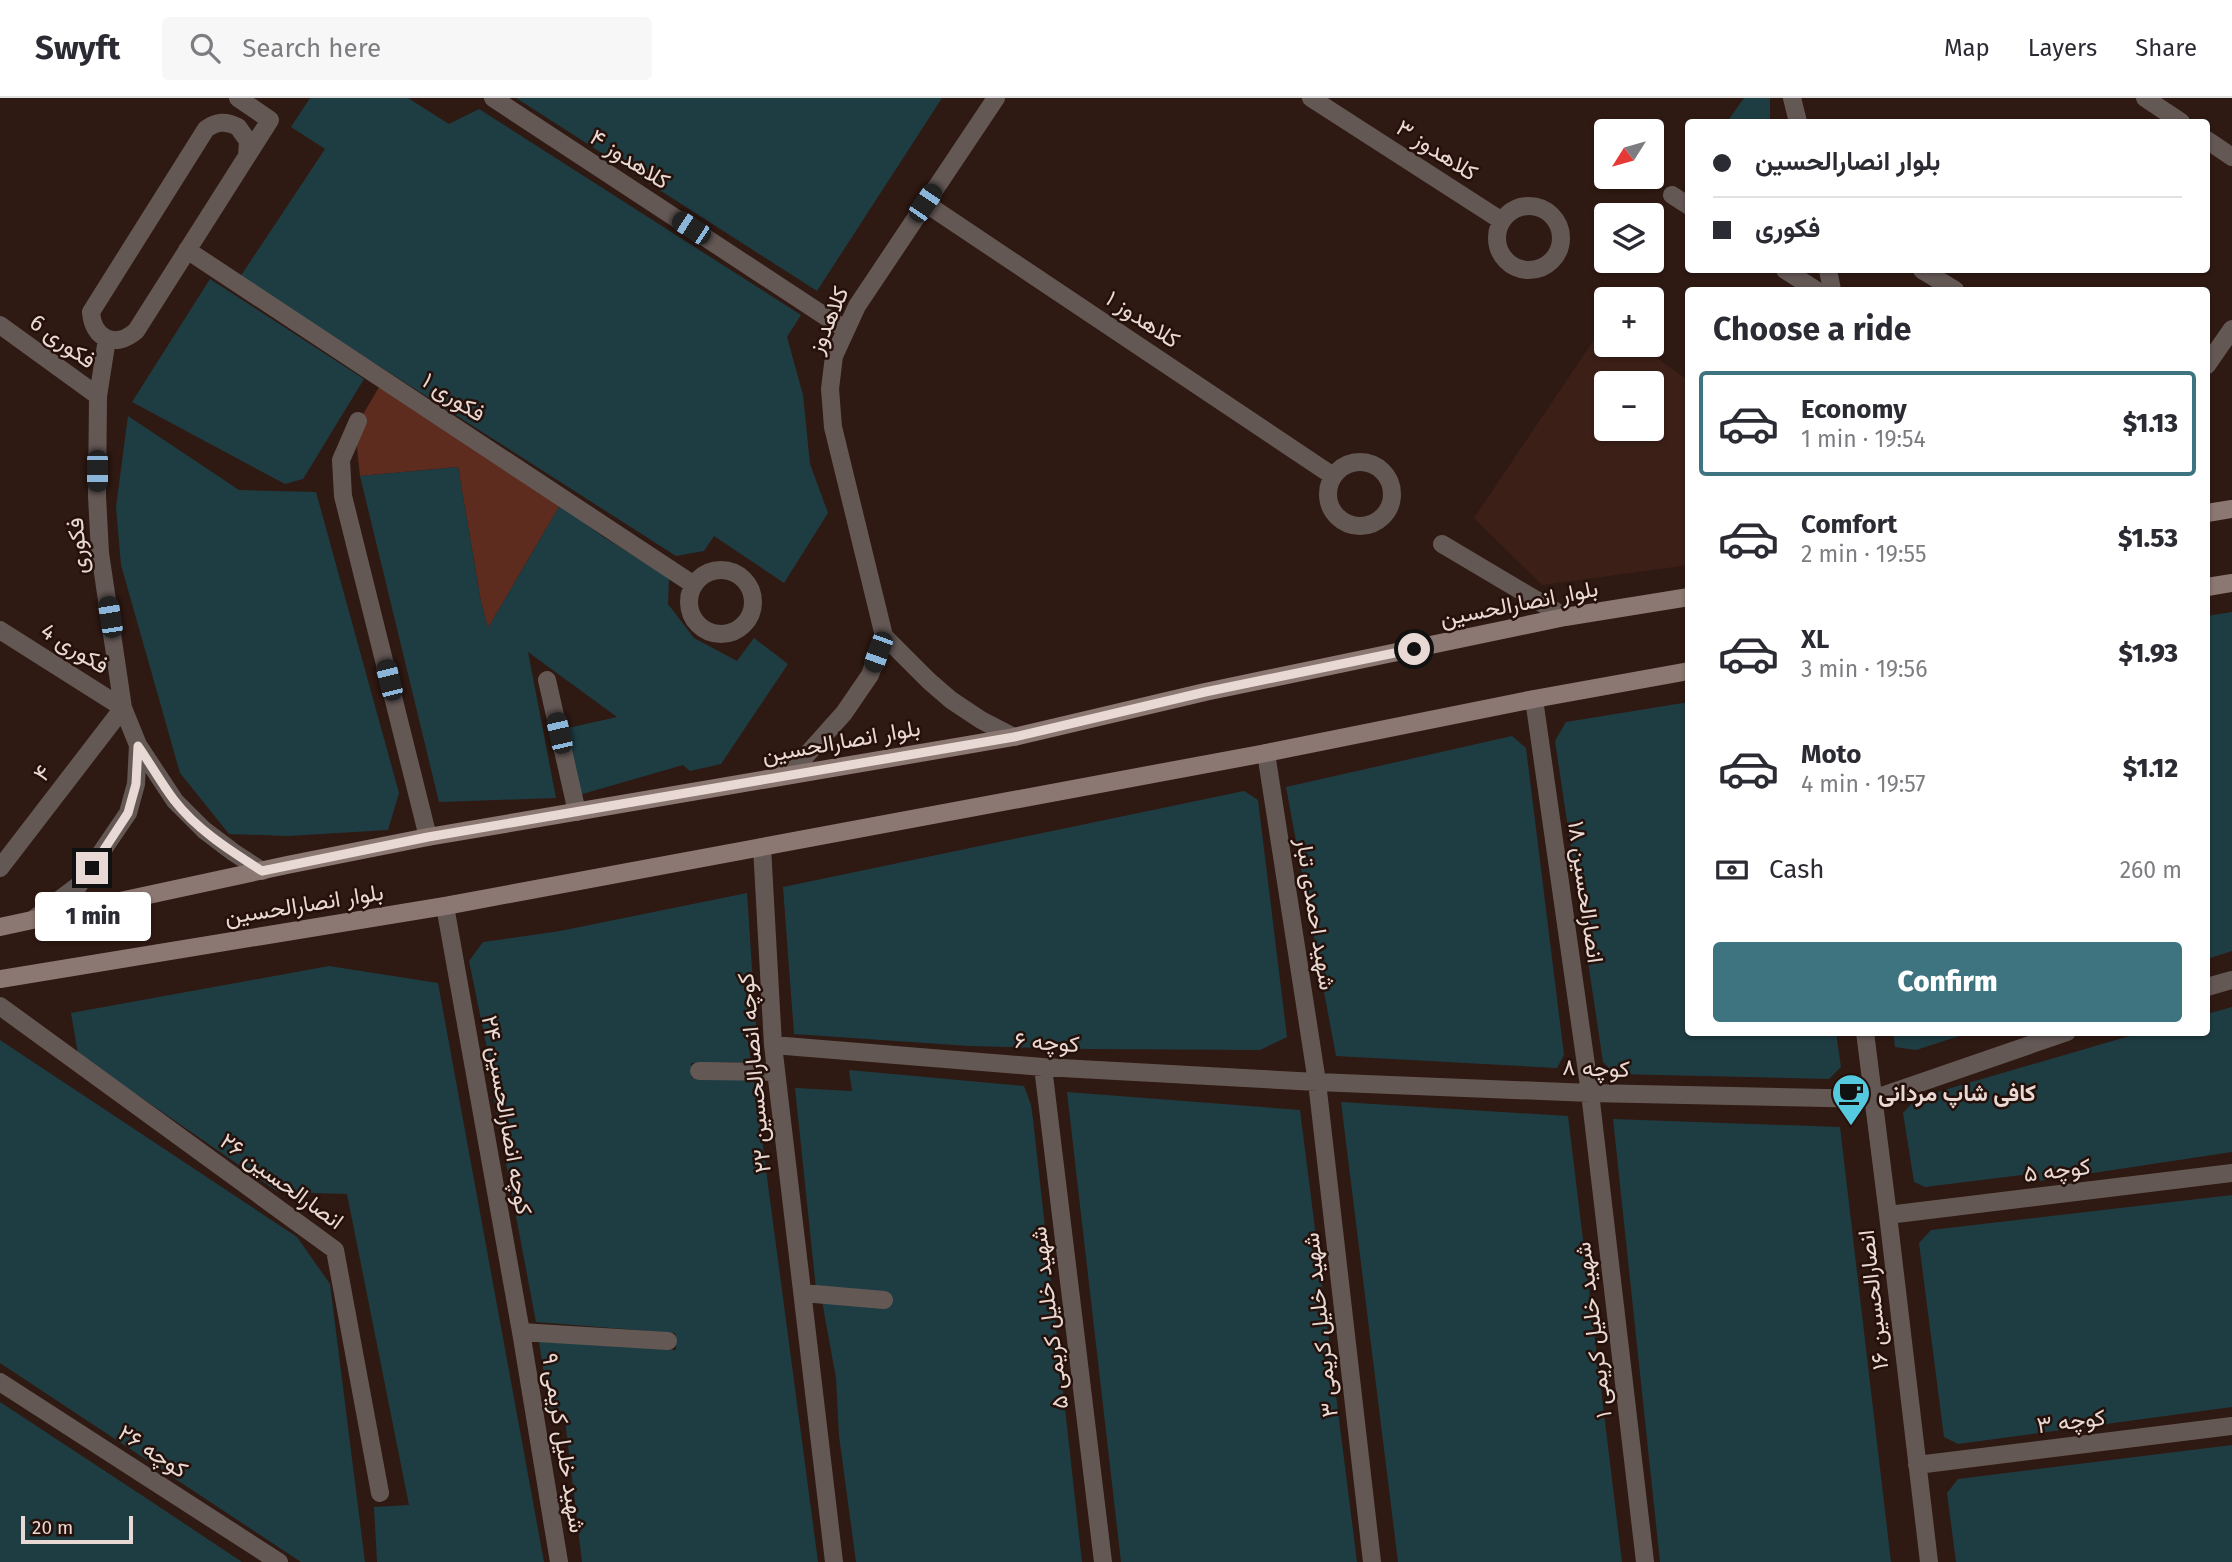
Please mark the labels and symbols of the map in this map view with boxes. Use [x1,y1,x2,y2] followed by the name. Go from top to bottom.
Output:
[1390,113,1483,188] street label: کلاهدوز ۳
[1594,119,1664,189] north arrow
[584,123,675,196] street label: کلاهدوز ۴
[905,180,946,226] car
[668,208,715,248] car
[801,282,856,359] street label: کلاهدوز
[1100,284,1185,355] street label: کلاهدوز ۱
[24,308,102,375] street label: فکوری 6
[417,366,491,428] street label: فکوری ۱
[87,450,108,492] car
[61,517,94,575] street label: فکوری
[1438,574,1601,633] street label: بلوار انصارالحسین
[97,595,124,639] car
[35,616,114,681] street label: فکوری 4
[861,629,896,675] car
[1398,633,1430,665] route start
[374,657,405,703] car
[545,710,574,756] car
[760,713,923,770] street label: بلوار انصارالحسین
[27,759,57,787] street label: ۴
[1561,819,1610,965] street label: انصارالحسین ۱۸
[1289,835,1342,992] street label: شهید احمدی تبار
[76,852,108,884] route end
[223,878,386,931] street label: بلوار انصارالحسین
[34,892,150,942] callout: 1 min
[731,972,779,1174] street label: کوچه انصارالحسین ۲۲
[474,1013,538,1217] street label: کوچه انصارالحسین ۲۴
[1013,1026,1080,1060] street label: کوچه ۶
[1562,1053,1630,1085] street label: کوچه ۸
[1830,1072,1872,1127] cafe icon: کافى شاپ مردانى
[1878,1079,2036,1109] place label: کافى شاپ مردانى
[214,1127,349,1236] street label: انصارالحسین ۲۶
[2022,1152,2092,1190] street label: کوچه ۵
[1024,1225,1075,1411] street label: شهید خلیل کریمی ۵
[1852,1228,1895,1371] street label: انصارالحسین ۱۶
[1296,1231,1345,1419] street label: شهید خلیل کریمی ۳
[1568,1240,1619,1420] street label: شهید خلیل کریمی ۱
[535,1351,592,1535] street label: شهید خلیل کریمی ۹
[2035,1403,2107,1441] street label: کوچه ۳
[112,1418,193,1485] street label: کوچه ۲۶
[21,1513,133,1545] scale bar

